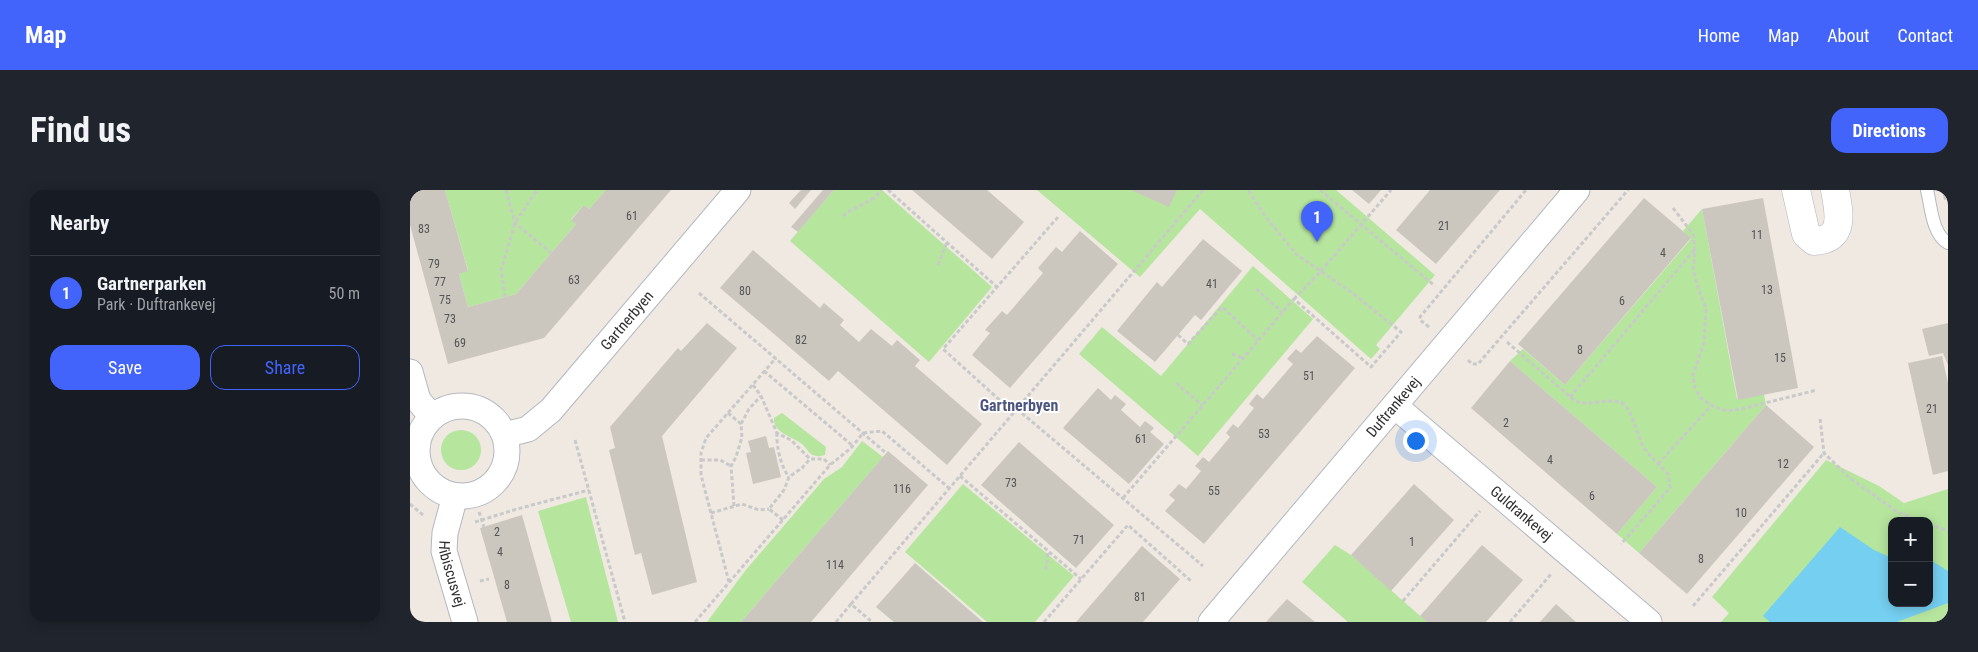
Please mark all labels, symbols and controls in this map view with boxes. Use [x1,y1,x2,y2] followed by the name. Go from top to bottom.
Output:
[25,21,66,49] text: Map
[1698,25,1740,46] text: Home
[1768,25,1799,46] text: Map
[1827,25,1869,46] text: About
[1897,25,1953,46] text: Contact
[1831,108,1948,153] button: Directions
[30,110,131,151] text: Find us
[1301,201,1333,242] pin: 1
[626,209,638,223] house number: 61
[50,211,109,235] text: Nearby
[1438,219,1450,233] house number: 21
[418,222,430,236] house number: 83
[1751,228,1763,242] house number: 11
[1660,246,1666,260] house number: 4
[428,257,440,271] house number: 79
[97,272,206,295] text: Gartnerparken
[568,273,580,287] house number: 63
[434,275,446,289] house number: 77
[1206,277,1218,291] house number: 41
[1761,283,1773,297] house number: 13
[62,284,70,303] text: 1
[328,284,360,303] text: 50 m
[739,284,751,298] house number: 80
[597,287,657,354] street label: Gartnerbyen
[439,293,451,307] house number: 75
[1619,294,1625,308] house number: 6
[97,295,216,314] text: Park · Duftrankevej
[444,312,456,326] house number: 73
[795,333,807,347] house number: 82
[454,336,466,350] house number: 69
[1577,343,1583,357] house number: 8
[50,345,200,390] button: Save
[210,345,360,390] button: Share
[1774,351,1786,365] house number: 15
[1303,369,1315,383] house number: 51
[1362,373,1424,441] street label: Duftrankevej
[980,396,1058,415] district label: Gartnerbyen
[1926,402,1938,416] house number: 21
[1503,416,1509,430] house number: 2
[1258,427,1270,441] house number: 53
[1403,428,1429,454] your location
[1135,432,1147,446] house number: 61
[1547,453,1553,467] house number: 4
[1777,457,1789,471] house number: 12
[1005,476,1017,490] house number: 73
[893,482,911,496] house number: 116
[1487,482,1556,545] street label: Guldrankevej
[1208,484,1220,498] house number: 55
[1589,489,1595,503] house number: 6
[1735,506,1747,520] house number: 10
[1888,517,1933,607] map controls
[1888,517,1933,562] button: +
[494,525,500,539] house number: 2
[1073,533,1085,547] house number: 71
[1409,535,1415,549] house number: 1
[435,540,469,609] street label: Hibiscusvej
[497,545,503,559] house number: 4
[1698,552,1704,566] house number: 8
[826,558,844,572] house number: 114
[1888,562,1933,607] button: −
[504,578,510,592] house number: 8
[1134,590,1146,604] house number: 81

